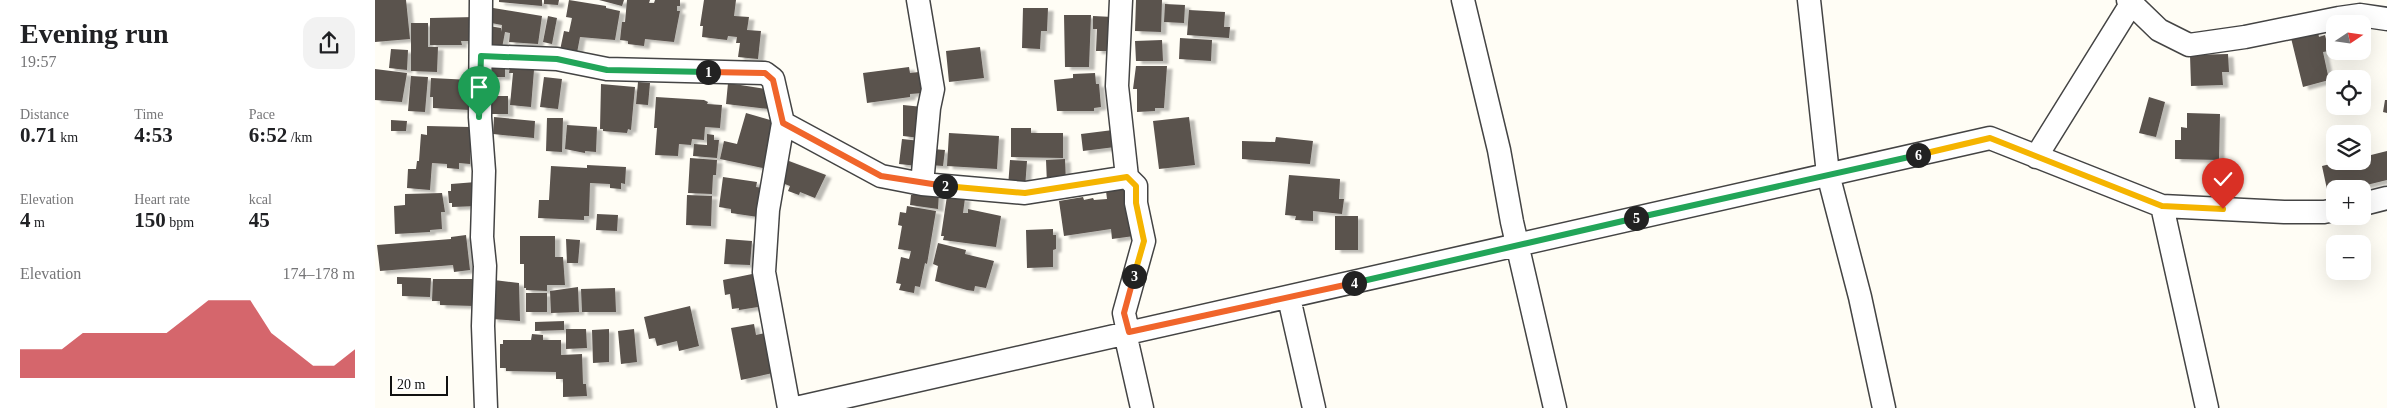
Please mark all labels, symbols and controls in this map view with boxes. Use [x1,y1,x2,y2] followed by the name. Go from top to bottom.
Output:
[2326,15,2371,60] north arrow
[2326,15,2371,280] map controls
[303,17,355,69] button: share
[20,18,169,49] text: Evening run
[20,53,56,70] text: 19:57
[695,60,721,84] pin: 1
[705,65,712,80] text: 1
[458,66,500,117] pin
[2326,70,2371,115] button: locate
[465,73,493,101] icon: arrive
[20,107,69,122] text: Distance
[134,107,163,122] text: Time
[249,107,275,122] text: Pace
[20,123,57,147] text: 0.71
[134,123,173,147] text: 4:53
[249,123,287,147] text: 6:52
[2326,125,2371,170] button: layers
[57,130,78,145] text: km
[287,130,312,145] text: /km
[1905,142,1931,168] pin: 6
[1915,148,1922,163] text: 6
[2202,158,2244,209] pin
[2209,165,2237,193] icon: check
[933,174,957,198] pin: 2
[942,179,949,194] text: 2
[2326,180,2371,225] button: +
[20,192,74,207] text: Elevation
[134,192,190,207] text: Heart rate
[249,192,272,207] text: kcal
[1623,206,1649,230] pin: 5
[20,208,31,232] text: 4
[134,208,166,232] text: 150
[249,208,270,232] text: 45
[1633,211,1640,226] text: 5
[31,215,45,230] text: m
[166,215,194,230] text: bpm
[2326,235,2371,280] button: −
[1121,264,1147,288] pin: 3
[20,265,81,282] text: Elevation
[283,265,355,282] text: 174–178 m
[1131,269,1138,284] text: 3
[1341,270,1367,296] pin: 4
[1351,276,1358,291] text: 4
[390,373,447,396] scale bar
[397,377,425,392] text: 20 m

